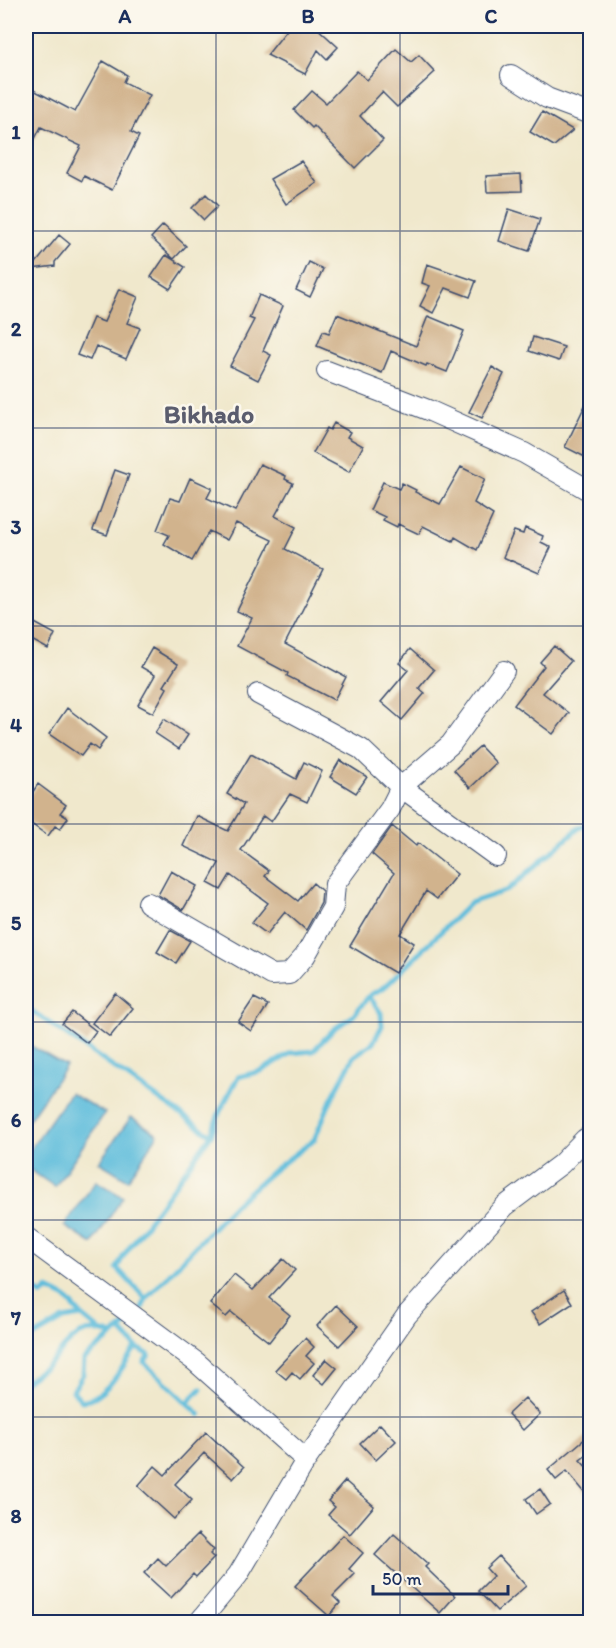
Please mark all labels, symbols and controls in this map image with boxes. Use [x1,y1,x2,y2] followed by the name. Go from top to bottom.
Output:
[118,4,132,28] text: A
[302,4,315,28] text: B
[485,4,498,28] text: C
[11,120,21,144] text: 1
[11,317,22,341] text: 2
[164,398,254,430] district label: Bikhado
[11,515,22,539] text: 3
[10,713,22,737] text: 4
[11,911,22,935] text: 5
[11,1108,22,1132] text: 6
[10,1306,21,1330] text: 7
[11,1504,22,1528] text: 8
[373,1558,508,1596] scale bar
[382,1568,422,1590] text: 50 m

